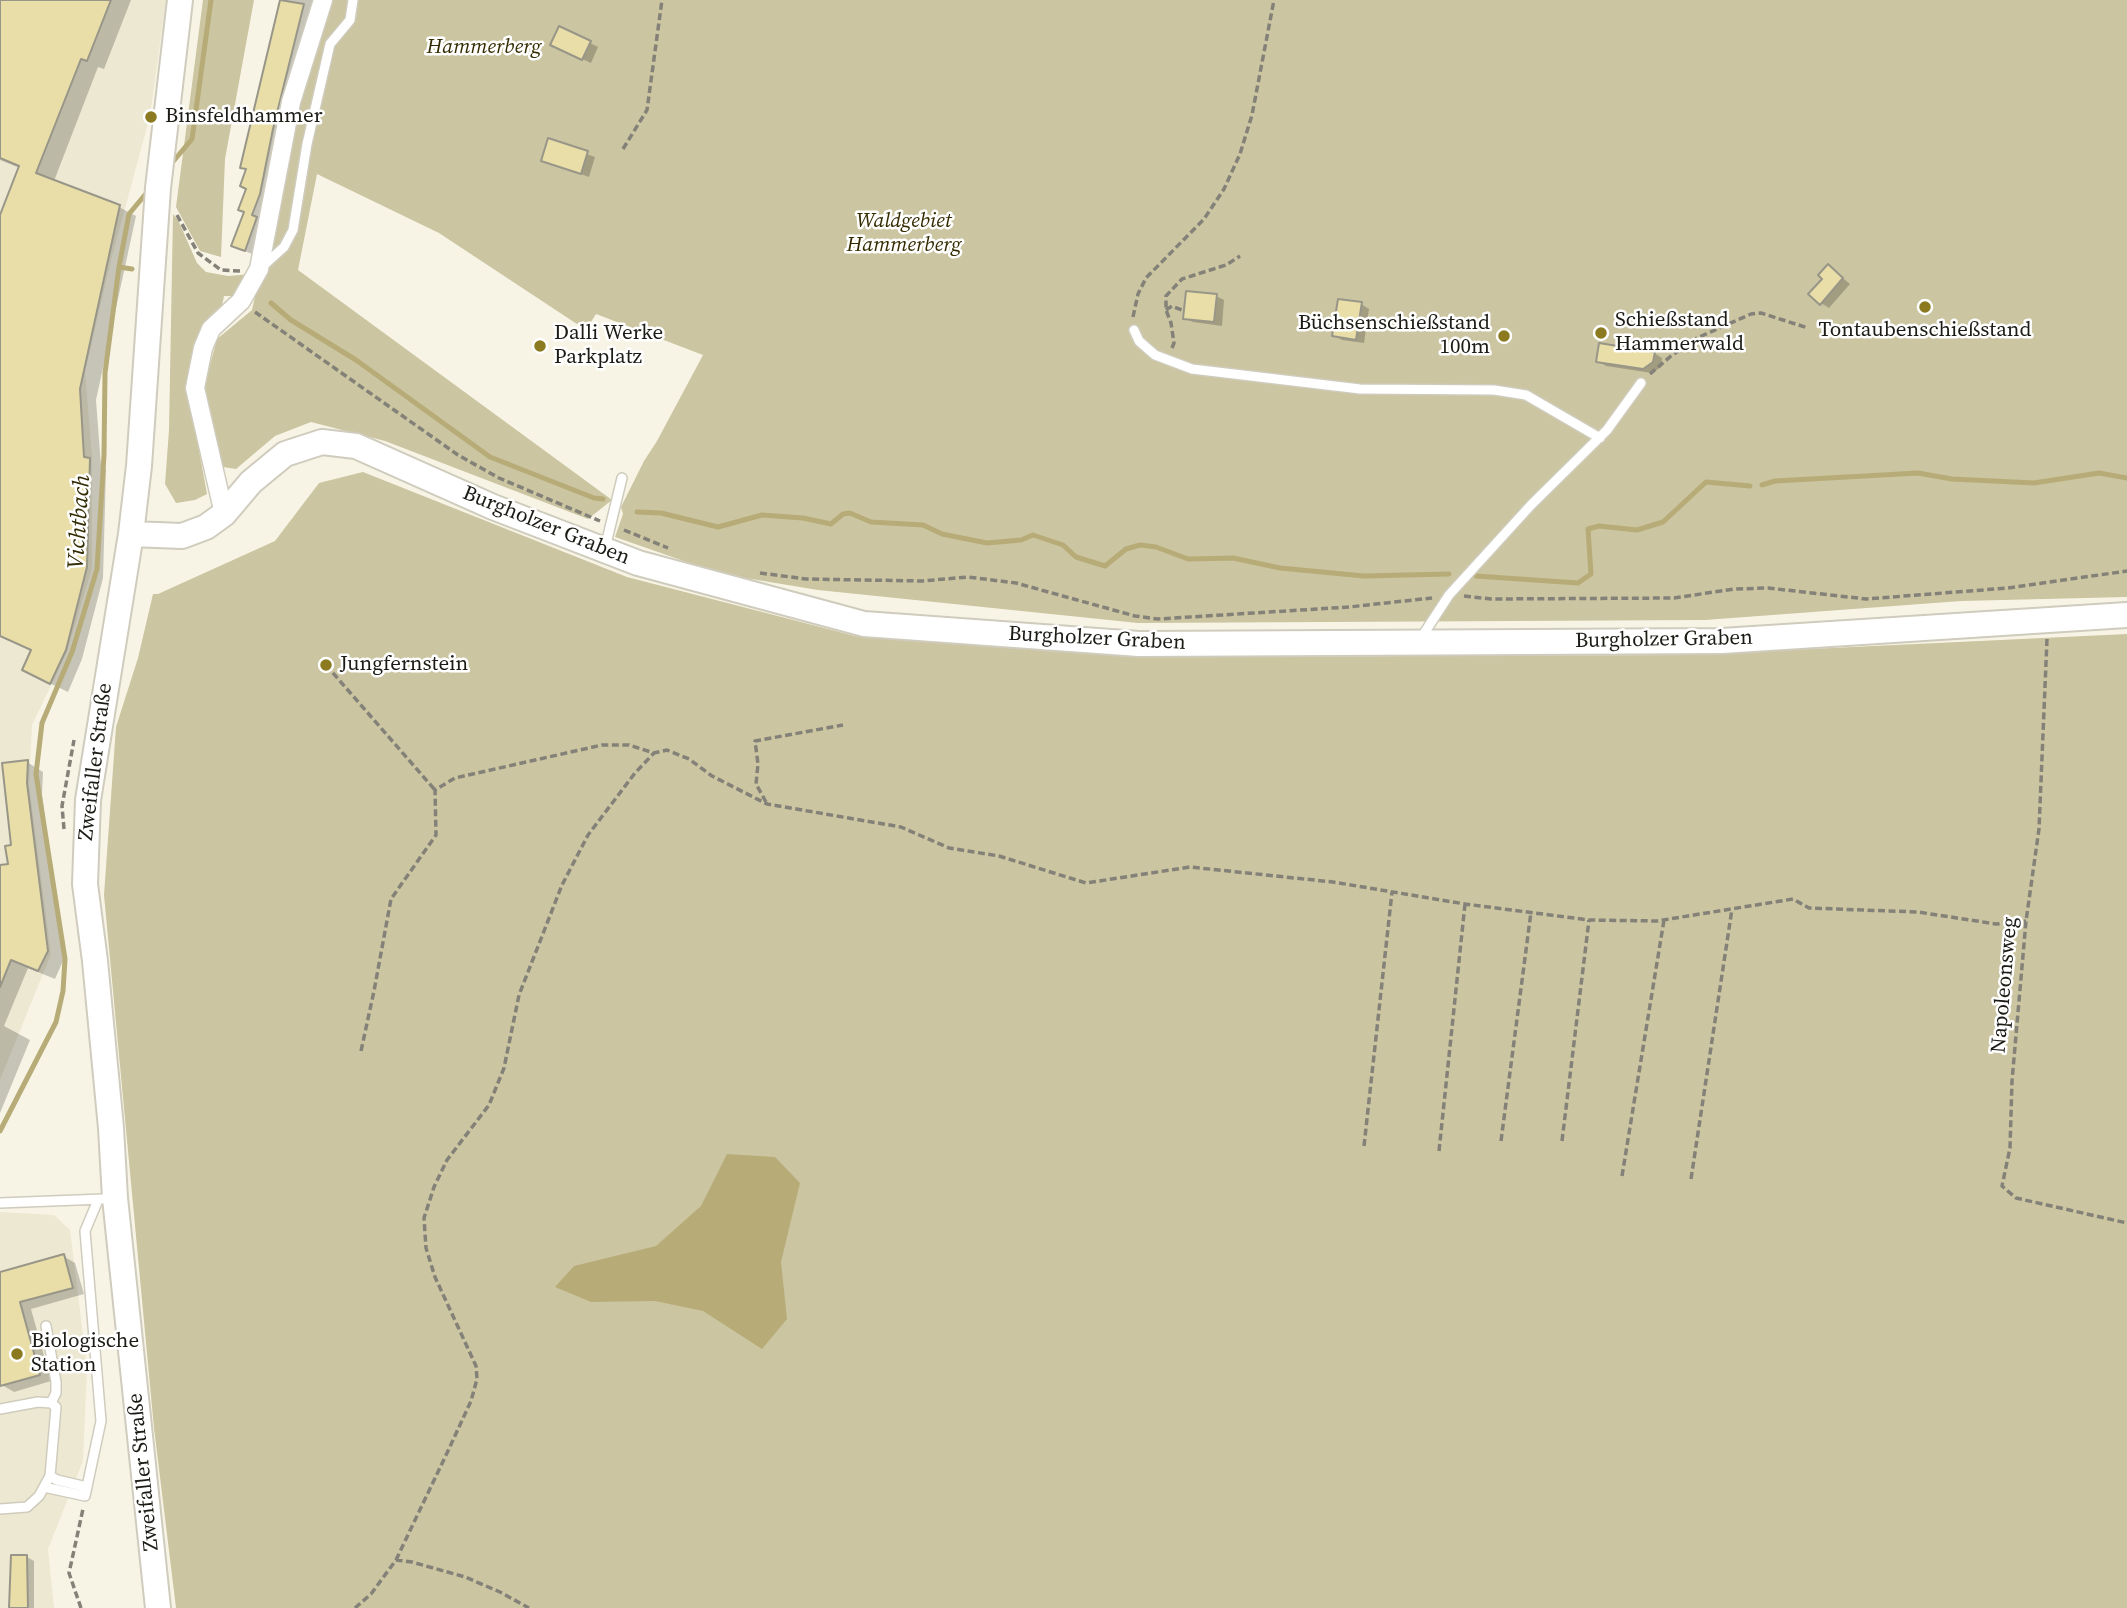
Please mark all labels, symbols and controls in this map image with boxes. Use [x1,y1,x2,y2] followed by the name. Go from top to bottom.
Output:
[427,35,541,61] park label: Hammerberg
[165,104,323,130] place label: Binsfeldhammer
[143,109,159,125] marker: Binsfeldhammer
[847,209,961,259] park label: Waldgebiet Hammerberg
[1917,299,1933,315] marker: Tontaubenschießstand
[1615,308,1744,358] place label: Schießstand Hammerwald
[1298,311,1490,361] place label: Büchsenschießstand 100m
[1819,318,2031,344] place label: Tontaubenschießstand
[554,321,663,371] place label: Dalli Werke Parkplatz
[1593,325,1609,341] marker: Schießstand Hammerwald
[1496,328,1512,344] marker: Büchsenschießstand 100m
[532,338,548,354] marker: Dalli Werke Parkplatz
[63,474,97,570] water label: Vichtbach
[459,481,633,571] street label: Burgholzer Graben
[1008,622,1186,656] street label: Burgholzer Graben
[1575,626,1753,654] street label: Burgholzer Graben
[340,652,468,678] place label: Jungfernstein
[318,657,334,673] marker: Jungfernstein
[74,682,118,842] street label: Zweifaller Straße
[1986,916,2024,1054] street label: Napoleonsweg
[31,1329,139,1379] place label: Biologische Station
[9,1346,25,1362] marker: Biologische Station
[123,1392,165,1552] street label: Zweifaller Straße

